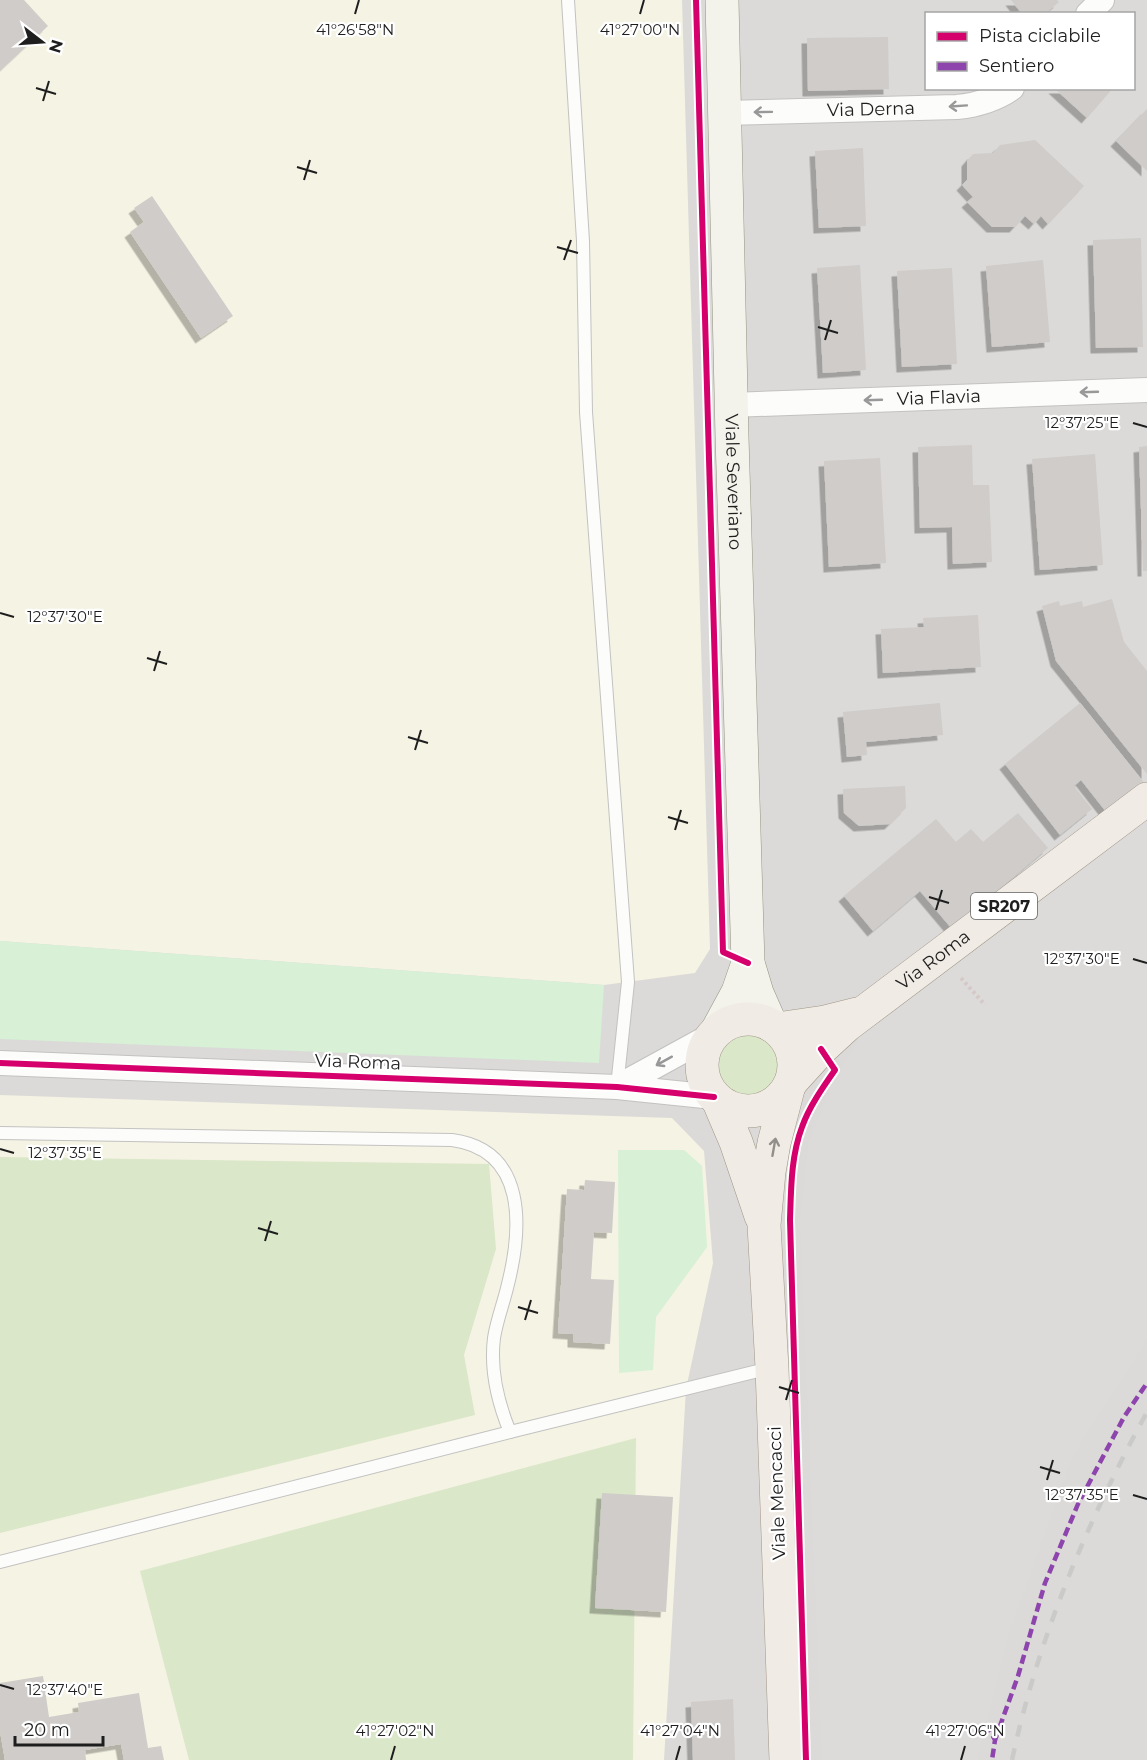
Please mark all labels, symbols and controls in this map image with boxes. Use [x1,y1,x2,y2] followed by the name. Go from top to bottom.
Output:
[12,12,72,72] north arrow
[925,12,1135,90] legend
[316,20,394,39] text: 41°26'58"N
[600,20,680,39] text: 41°27'00"N
[979,25,1101,47] text: Pista ciclabile
[45,37,67,55] text: N
[979,55,1054,77] text: Sentiero
[827,97,915,121] street label: Via Derna
[948,101,968,112] one-way arrow
[753,106,773,117] one-way arrow
[896,385,981,410] street label: Via Flavia
[1079,387,1099,398] one-way arrow
[863,394,883,406] one-way arrow
[720,413,746,550] street label: Viale Severiano
[1045,413,1119,432] text: 12°37'25"E
[27,607,103,626] text: 12°37'30"E
[971,893,1037,919] road number: SR207
[892,925,974,995] street label: Via Roma
[1044,949,1120,968] text: 12°37'30"E
[314,1049,402,1075] street label: Via Roma
[656,1056,674,1067] one-way arrow
[769,1137,780,1157] one-way arrow
[28,1143,102,1162] text: 12°37'35"E
[764,1426,790,1560] street label: Viale Mencacci
[1045,1485,1119,1504] text: 12°37'35"E
[27,1680,103,1699] text: 12°37'40"E
[15,1709,104,1747] scale bar
[24,1719,70,1741] text: 20 m
[356,1721,434,1740] text: 41°27'02"N
[640,1721,720,1740] text: 41°27'04"N
[925,1721,1005,1740] text: 41°27'06"N

